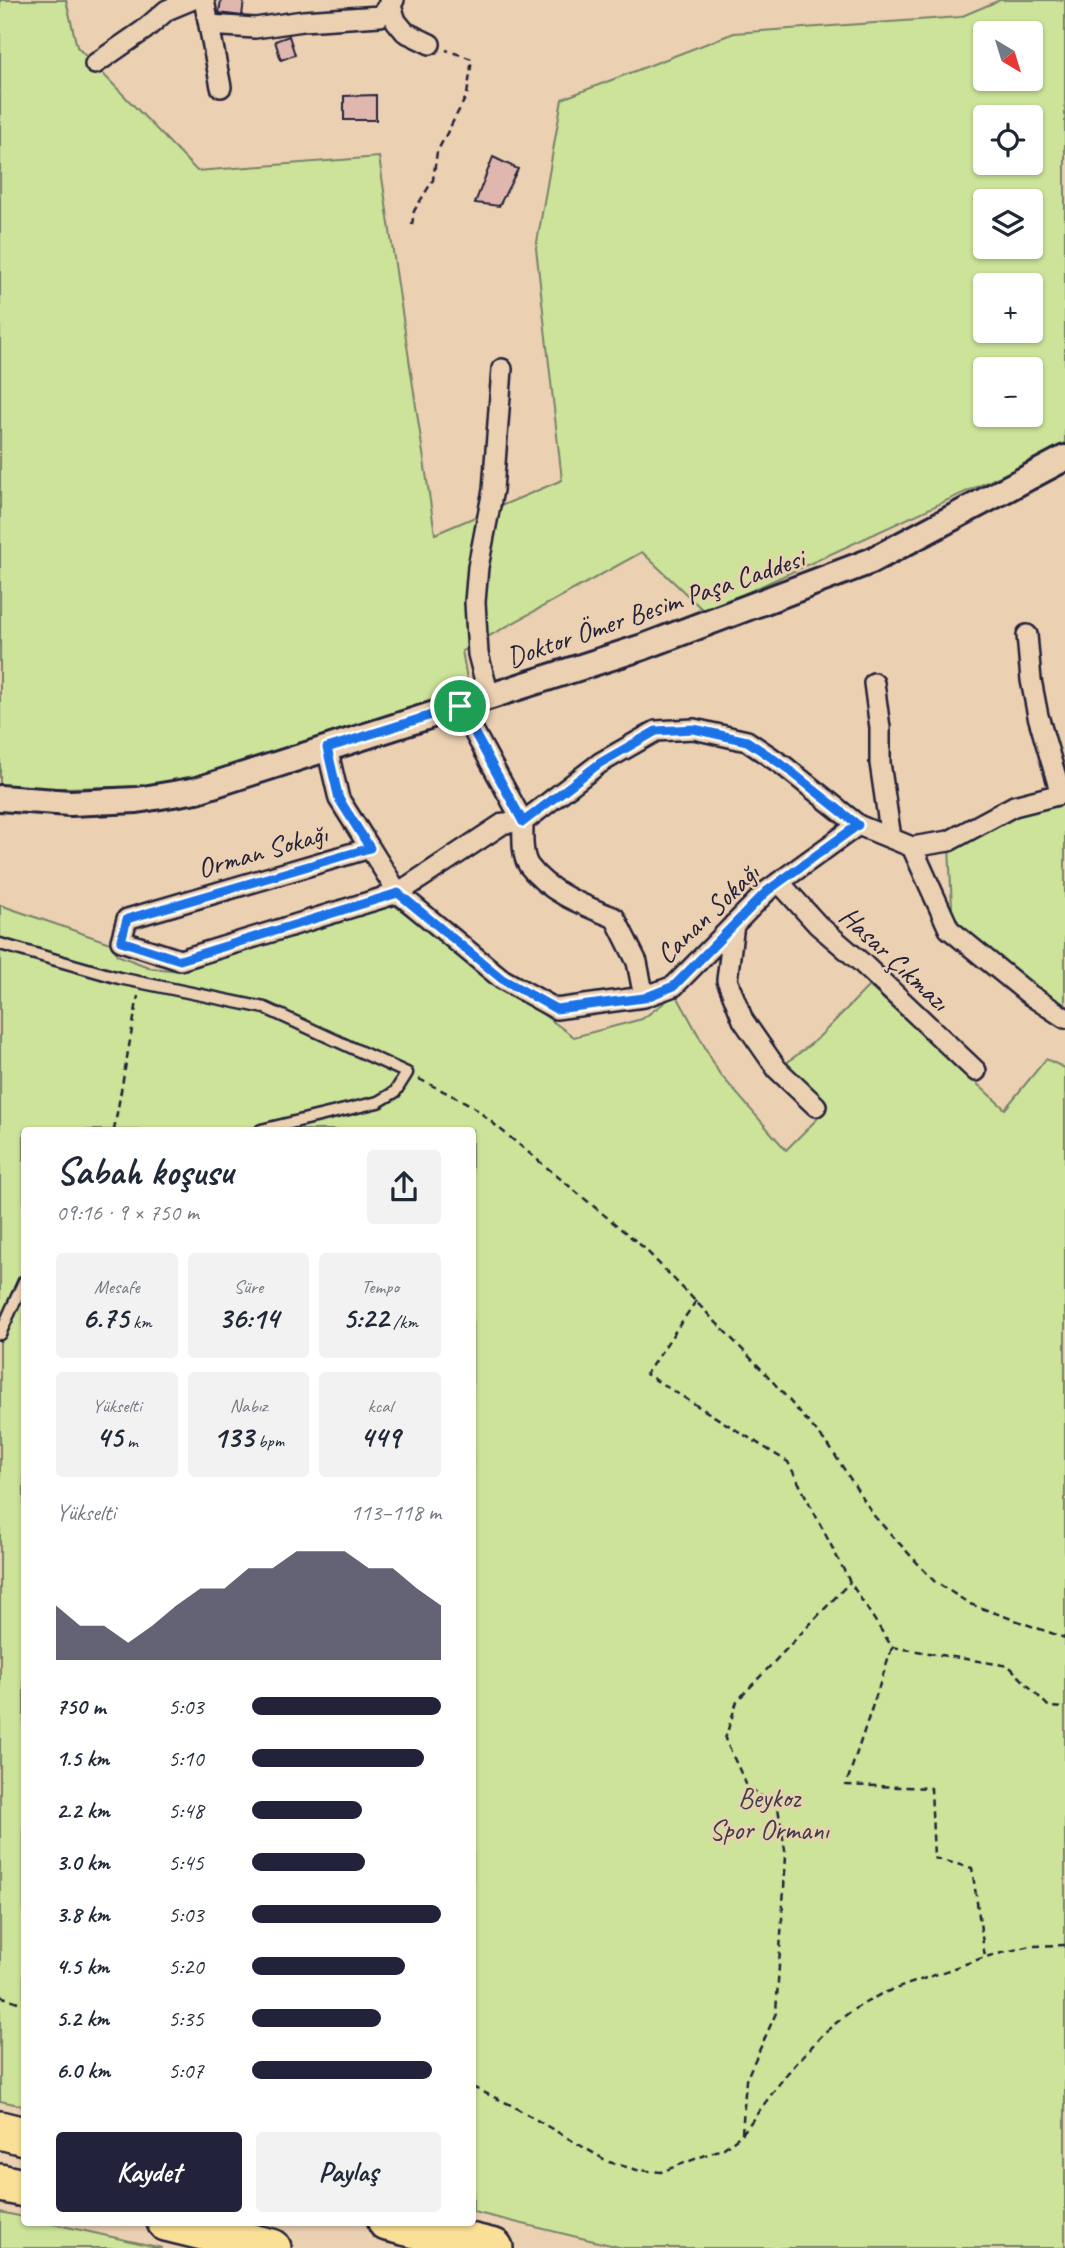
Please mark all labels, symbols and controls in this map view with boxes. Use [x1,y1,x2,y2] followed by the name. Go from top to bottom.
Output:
[973,21,1043,91] north arrow
[973,21,1043,427] map controls
[973,105,1043,175] button: locate
[973,189,1043,259] button: layers
[973,273,1043,343] button: +
[973,357,1043,427] button: −
[502,539,812,675] street label: Doktor Ömer Besim Paşa Caddesi
[430,676,490,736] pin
[441,687,479,725] icon: arrive
[193,815,333,886] street label: Orman Sokağı
[649,854,767,971] street label: Canan Sokağı
[832,899,958,1020] street label: Hasar Çıkmazı
[56,1148,233,1195] text: Sabah koşusu
[367,1150,441,1224] button: share
[56,1198,199,1227] text: 09:16 · 9 × 750 m
[94,1275,140,1299] text: Mesafe
[234,1275,263,1299] text: Süre
[361,1275,399,1299] text: Tempo
[82,1299,128,1337] text: 6.75
[218,1299,279,1337] text: 36:14
[342,1299,388,1337] text: 5:22
[128,1310,152,1334] text: km
[388,1310,418,1334] text: /km
[92,1394,141,1418] text: Yükselti
[230,1394,267,1418] text: Nabız
[368,1394,393,1418] text: kcal
[96,1418,122,1456] text: 45
[213,1418,253,1456] text: 133
[360,1418,400,1456] text: 449
[122,1429,138,1453] text: m
[253,1429,284,1453] text: bpm
[56,1498,116,1527] text: Yükselti
[350,1498,441,1527] text: 113–118 m
[56,1692,105,1721] text: 750 m
[168,1692,204,1721] text: 5:03
[56,1744,109,1773] text: 1.5 km
[168,1744,204,1773] text: 5:10
[709,1780,831,1847] park label: Beykoz Spor Ormanı
[56,1796,110,1825] text: 2.2 km
[168,1796,204,1825] text: 5:48
[56,1848,110,1877] text: 3.0 km
[168,1848,204,1877] text: 5:45
[56,1900,110,1929] text: 3.8 km
[168,1900,204,1929] text: 5:03
[56,1952,109,1981] text: 4.5 km
[168,1952,204,1981] text: 5:20
[56,2004,109,2033] text: 5.2 km
[168,2004,204,2033] text: 5:35
[56,2056,110,2085] text: 6.0 km
[168,2056,204,2085] text: 5:07
[56,2132,242,2212] button: Kaydet
[256,2132,441,2212] button: Paylaş

